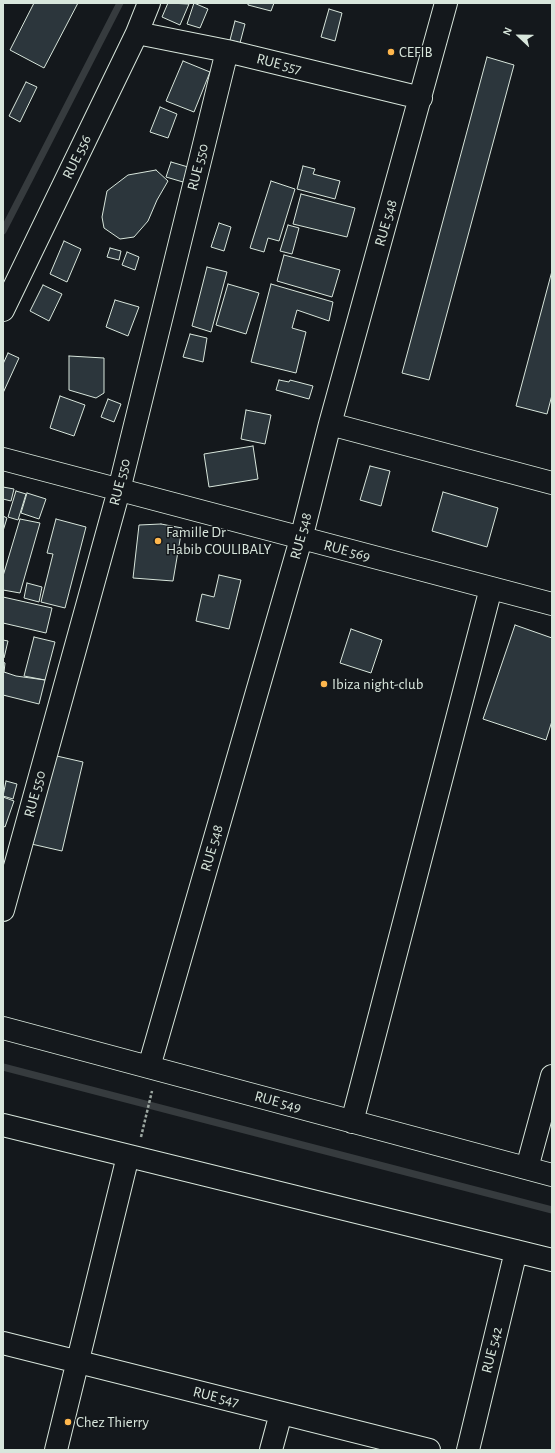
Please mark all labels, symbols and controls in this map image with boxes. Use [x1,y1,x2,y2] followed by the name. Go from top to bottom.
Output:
[499,16,539,56] north arrow
[501,26,514,37] text: N
[399,43,433,61] place label: CEFIB
[386,47,396,57] marker: CEFIB
[255,50,303,78] street label: RUE 557
[59,132,95,182] street label: RUE 556
[184,142,212,192] street label: RUE 550
[371,198,401,248] street label: RUE 548
[106,457,134,507] street label: RUE 550
[286,511,316,561] street label: RUE 548
[166,523,271,558] place label: Famille Dr Habib COULIBALY
[153,536,163,546] marker: Famille Dr Habib COULIBALY
[322,536,372,566] street label: RUE 569
[332,675,423,693] place label: Ibiza night-club
[319,679,329,689] marker: Ibiza night-club
[20,769,50,819] street label: RUE 550
[197,823,227,873] street label: RUE 548
[253,1087,303,1117] street label: RUE 549
[478,1325,506,1375] street label: RUE 542
[191,1383,241,1411] street label: RUE 547
[76,1413,149,1431] place label: Chez Thierry
[63,1417,73,1427] marker: Chez Thierry

